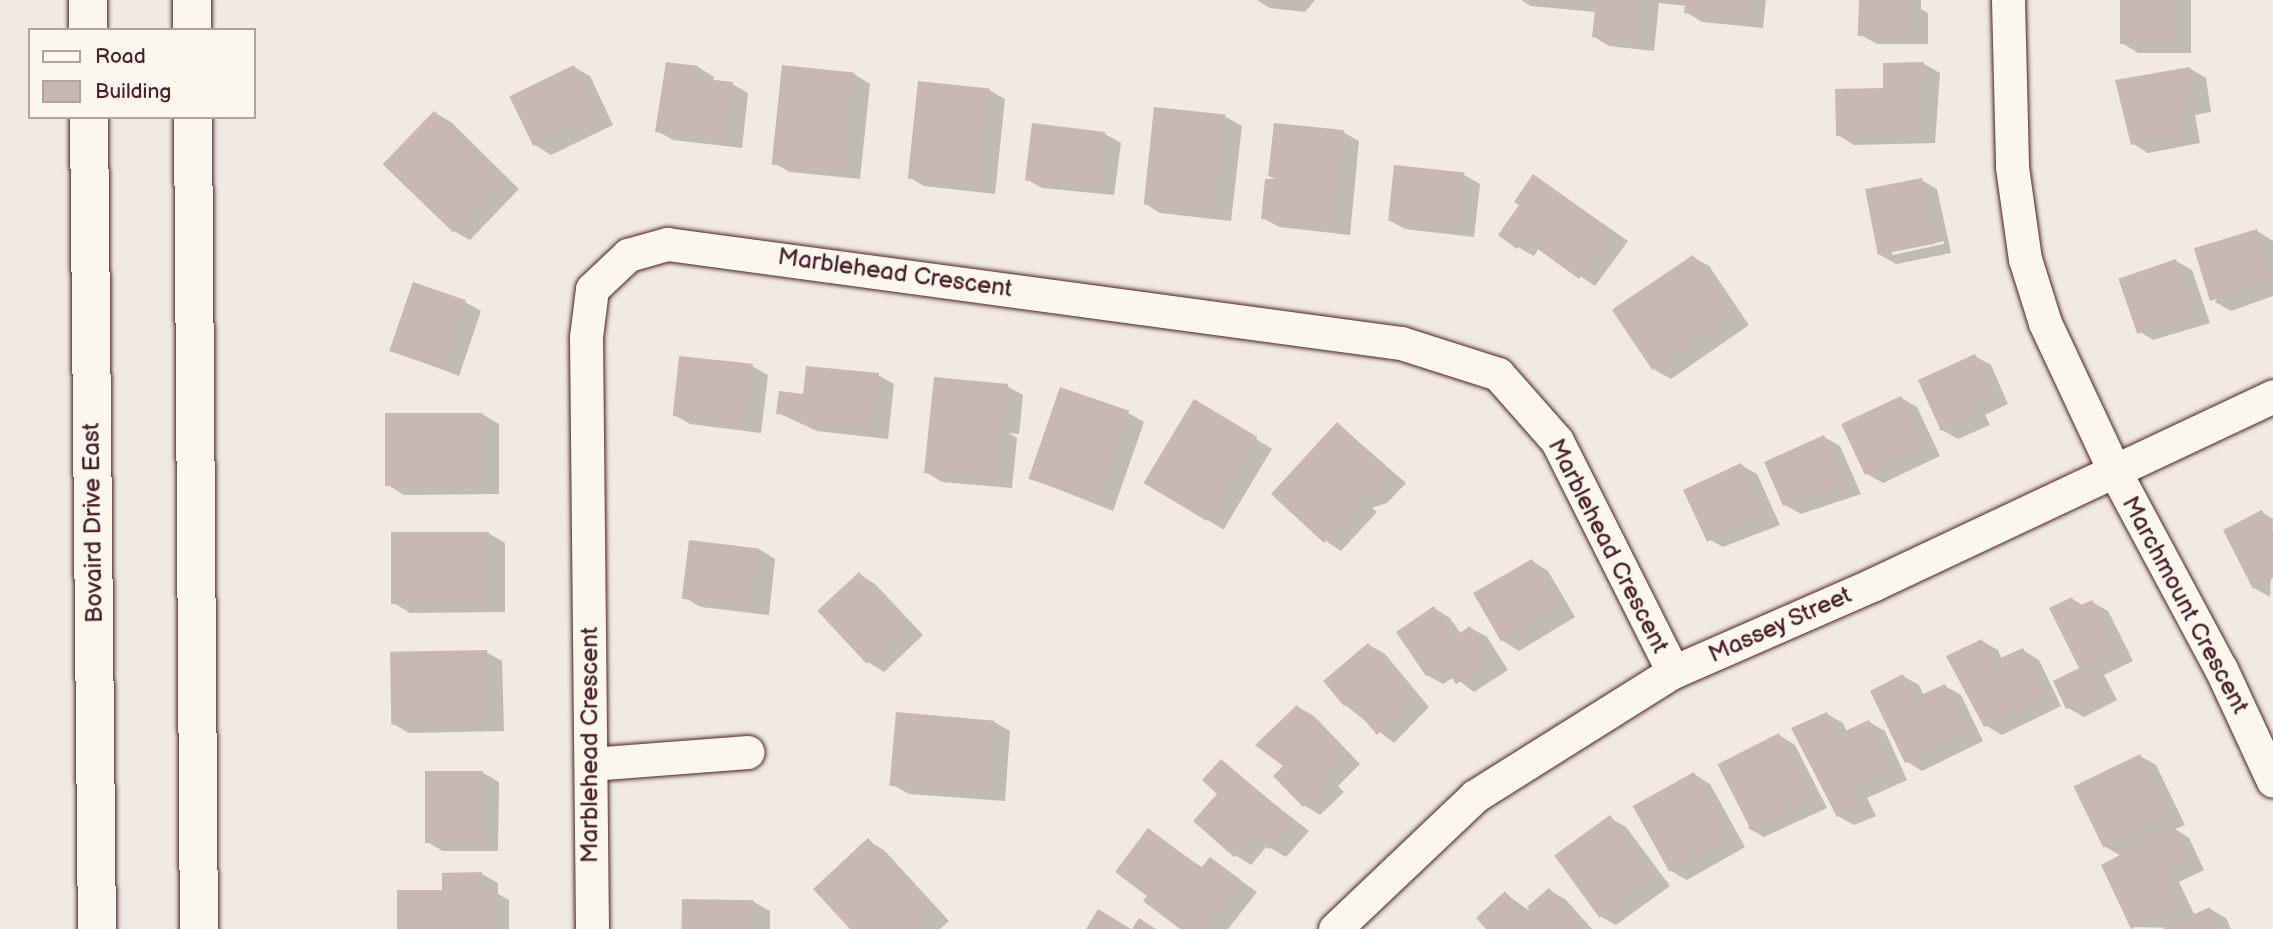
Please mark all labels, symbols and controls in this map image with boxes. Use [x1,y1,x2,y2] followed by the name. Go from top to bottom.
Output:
[28,28,256,119] legend
[95,44,146,69] text: Road
[95,79,171,104] text: Building
[776,242,1014,304] street label: Marblehead Crescent
[77,423,109,623] street label: Bovaird Drive East
[1541,434,1675,658] street label: Marblehead Crescent
[2116,492,2254,718] street label: Marchmount Crescent
[1703,580,1857,670] street label: Massey Street
[576,627,604,863] street label: Marblehead Crescent

